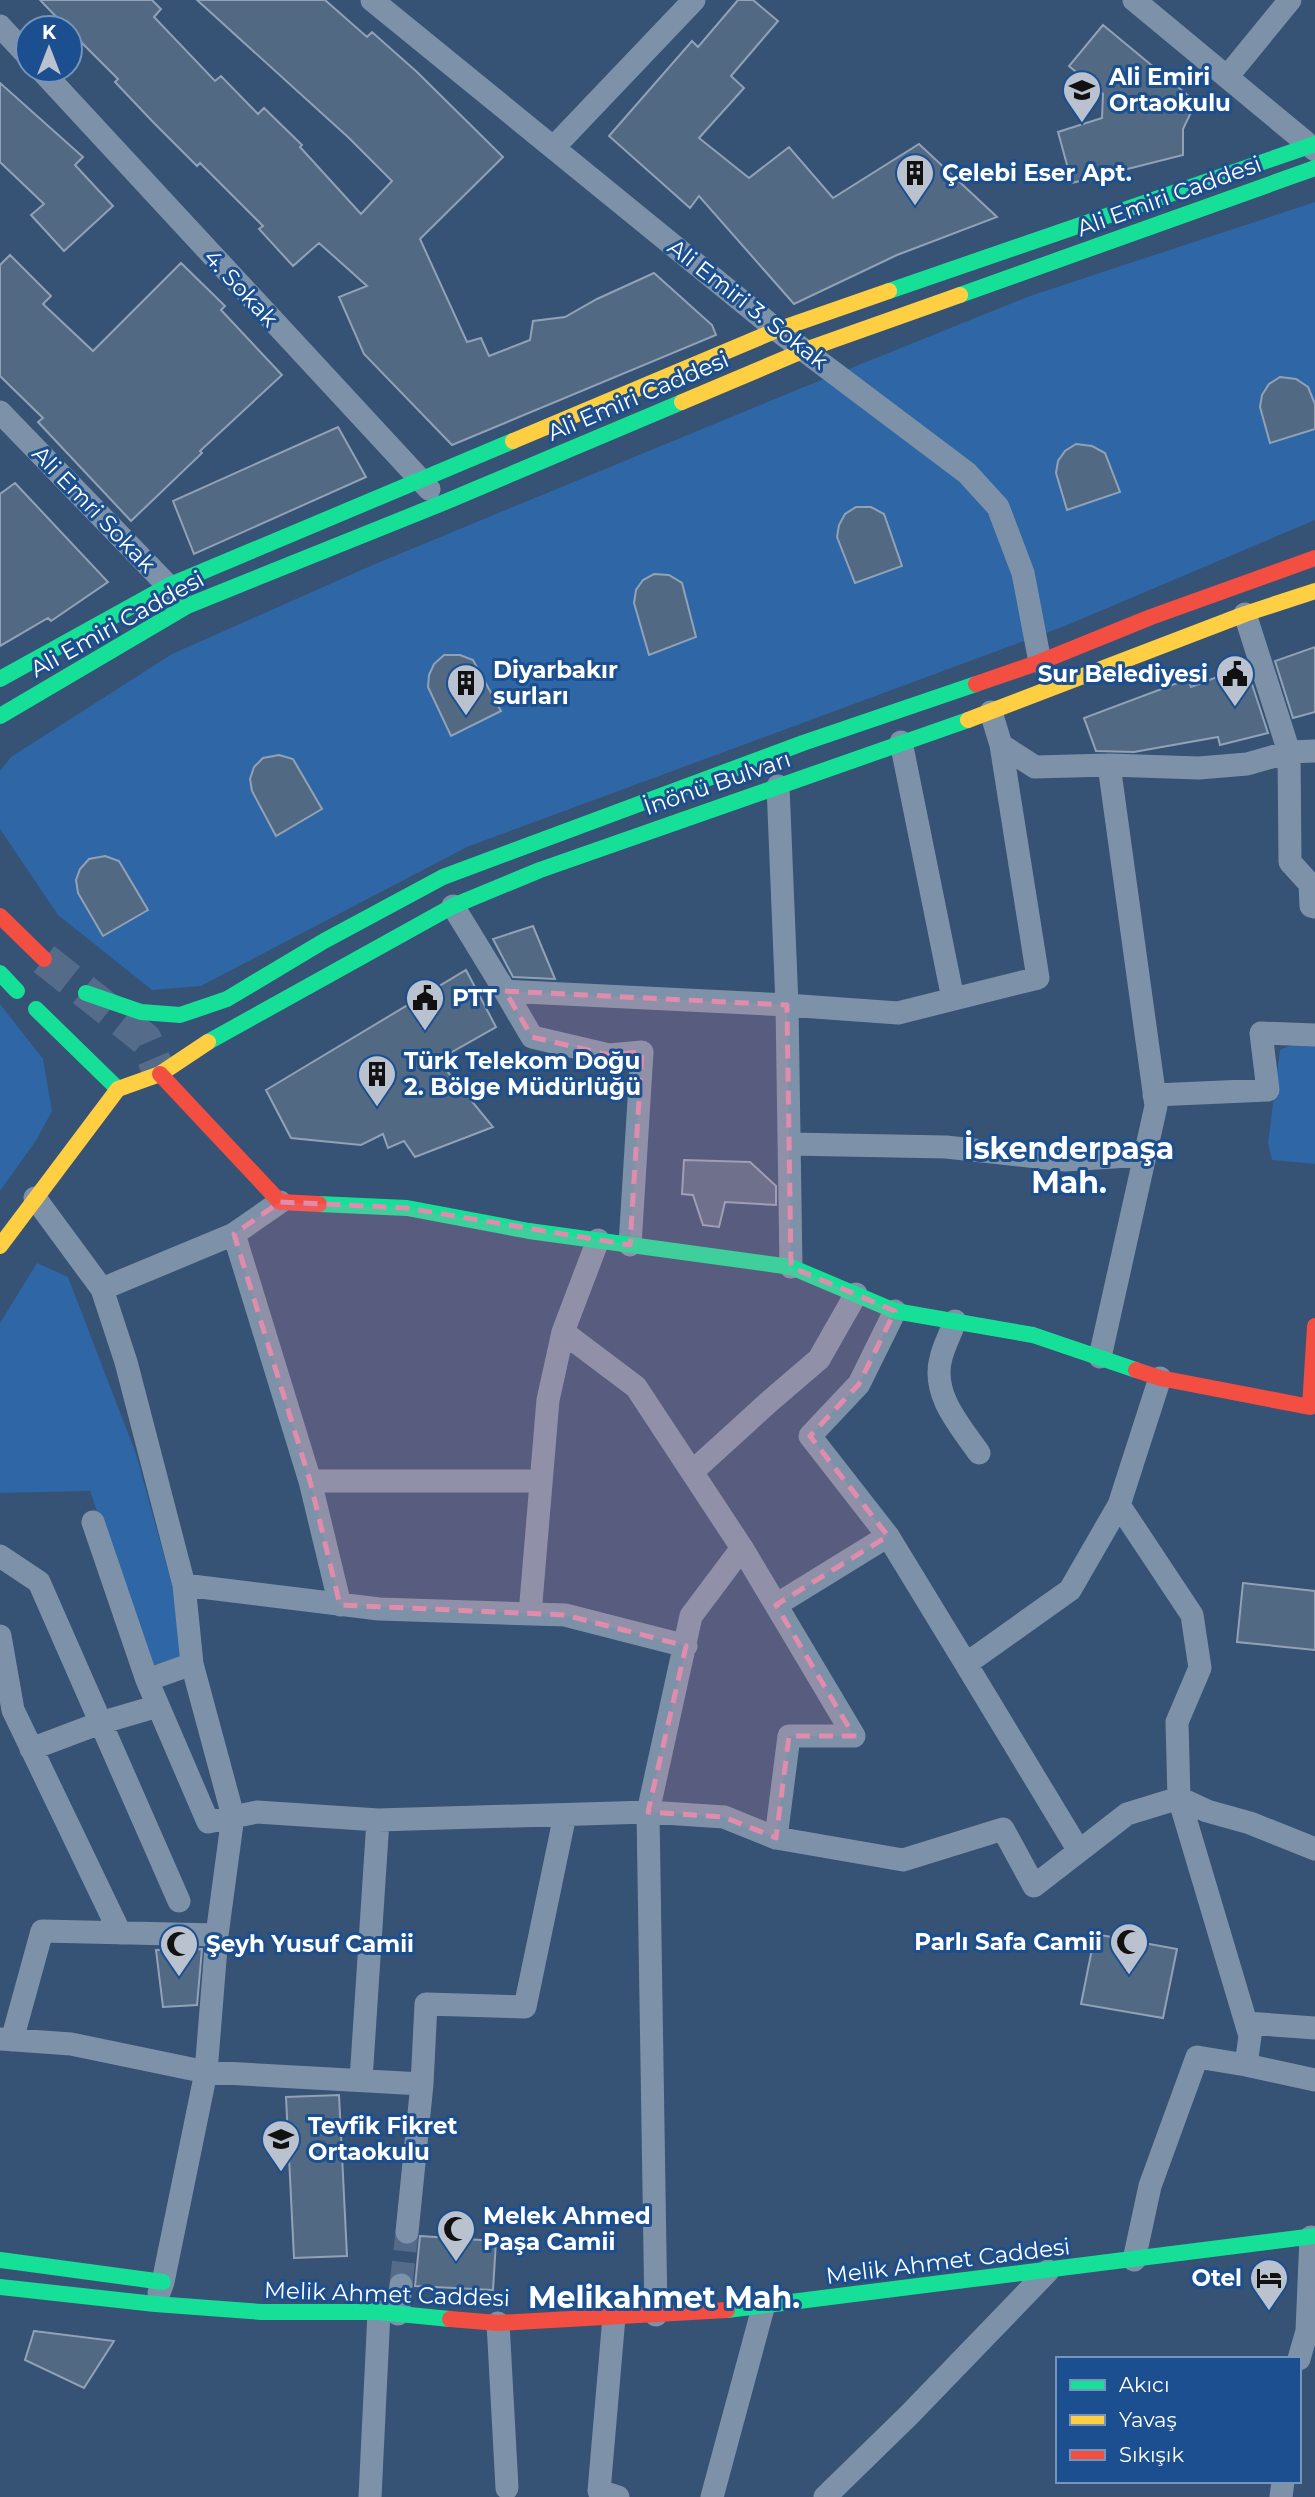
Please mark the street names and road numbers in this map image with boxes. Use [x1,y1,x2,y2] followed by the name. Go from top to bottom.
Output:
[1073,150,1265,242] street label: Ali Emiri Caddesi
[662,233,834,375] street label: Ali Emiri 3. Sokak
[198,243,284,333] street label: 4. Sokak
[543,345,733,447] street label: Ali Emiri Caddesi
[26,440,162,578] street label: Ali Emri Sokak
[25,565,209,683] street label: Ali Emiri Caddesi
[640,745,794,821] street label: İnönü Bulvarı
[824,2232,1072,2290] street label: Melik Ahmet Caddesi
[264,2276,510,2312] street label: Melik Ahmet Caddesi

